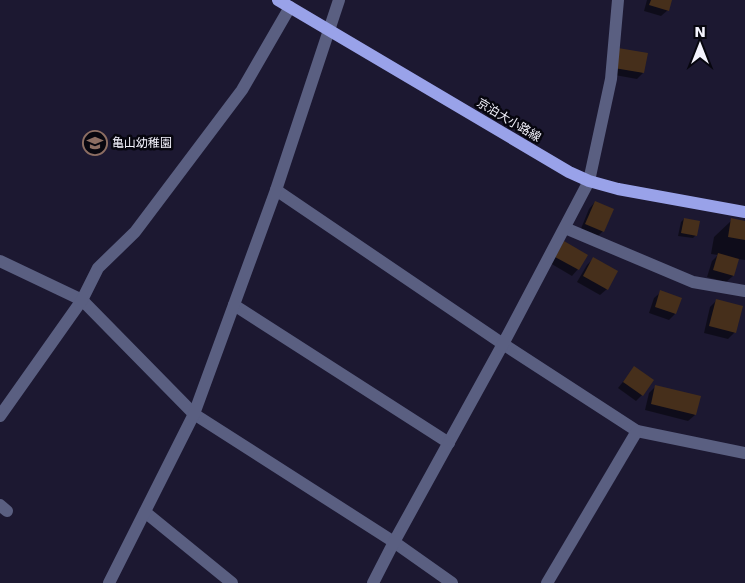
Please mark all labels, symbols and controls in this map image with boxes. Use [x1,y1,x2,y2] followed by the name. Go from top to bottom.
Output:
[675,20,725,70] north arrow
[694,24,706,40] text: N
[475,95,543,145] street label: 京泊大小路線
[82,130,108,156] school or university icon: 亀山幼稚園
[112,136,172,150] place label: 亀山幼稚園

